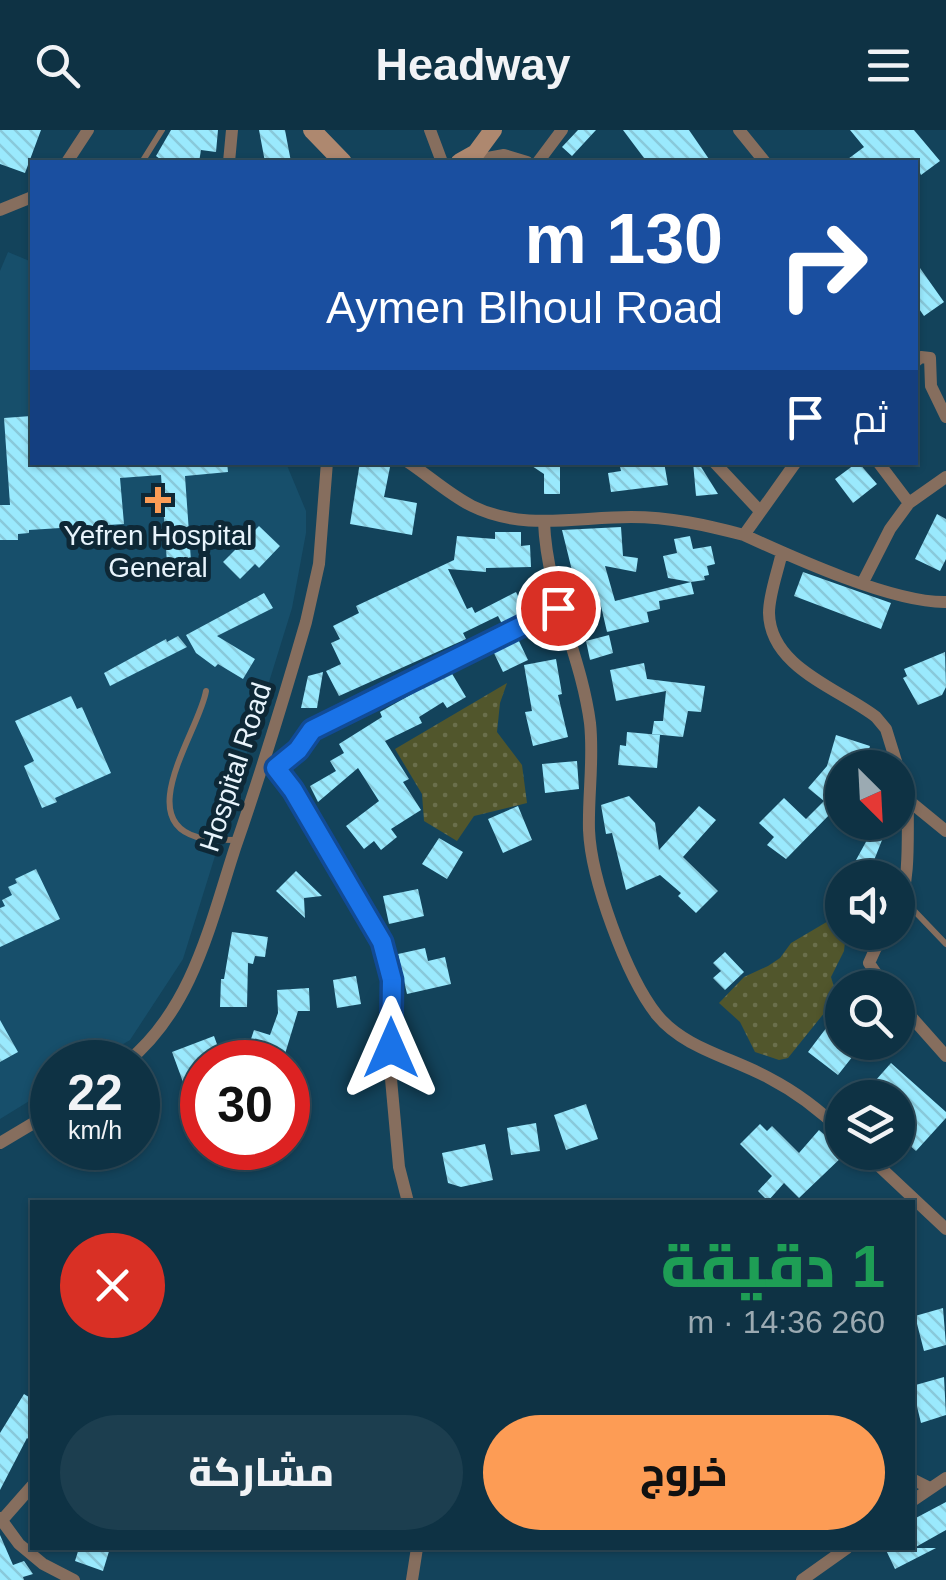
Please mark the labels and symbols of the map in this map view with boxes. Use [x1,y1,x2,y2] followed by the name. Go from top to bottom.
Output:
[145,487,171,513] marker: Yefren Hospital General
[64,520,252,583] place label: Yefren Hospital General
[516,566,601,651] pin
[194,679,277,856] street label: Hospital Road
[825,750,915,840] north arrow
[339,996,443,1100] position arrow
[180,1040,310,1170] speed limit sign: 30

